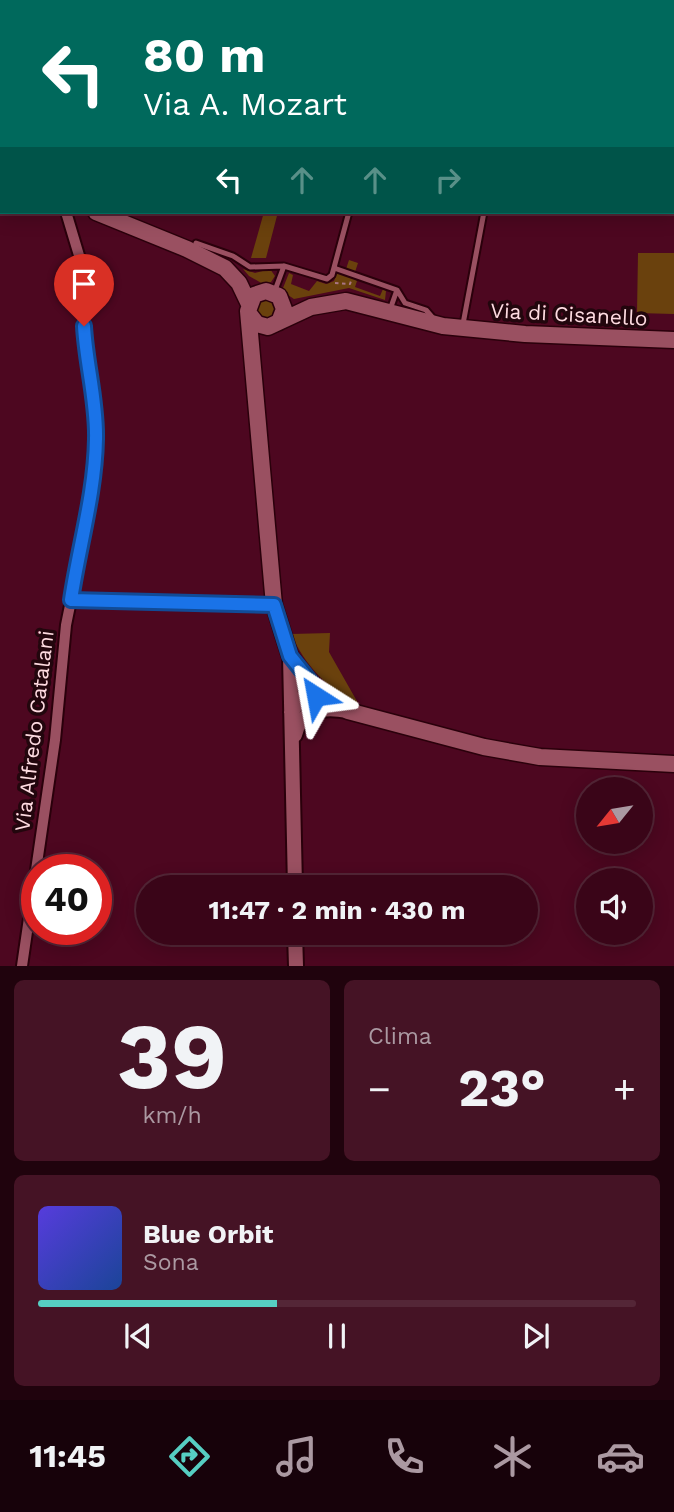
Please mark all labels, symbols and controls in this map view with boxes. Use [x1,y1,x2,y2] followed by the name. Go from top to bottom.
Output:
[143,26,265,84] text: 80 m
[28,28,119,119] icon: left
[143,85,347,123] text: Via A. Mozart
[210,161,248,199] icon: left
[283,161,321,199] icon: ahead
[356,161,394,199] icon: ahead
[429,161,467,199] icon: right
[54,254,114,326] pin
[65,265,103,303] icon: arrive
[490,297,648,331] street label: Via di Cisanello
[9,629,59,833] street label: Via Alfredo Catalani
[279,659,353,733] position arrow
[576,777,653,854] north arrow
[576,777,653,945] map controls
[21,854,112,945] speed limit sign: 40
[576,868,653,945] button: sound
[209,895,465,925] text: 11:47 · 2 min · 430 m
[117,1003,227,1110] text: 39
[368,1023,432,1050] text: Clima
[458,1058,546,1119] text: 23°
[368,1067,391,1111] text: −
[613,1067,636,1111] text: +
[142,1102,202,1129] text: km/h
[143,1219,273,1249] text: Blue Orbit
[143,1249,199,1276] text: Sona
[119,1317,157,1355] icon: previous
[318,1317,356,1355] icon: pause
[517,1317,555,1355] icon: next
[165,1432,214,1481] icon: directions
[272,1432,321,1481] icon: music
[380,1432,429,1481] icon: phone
[488,1432,537,1481] icon: climate
[596,1432,645,1481] icon: car
[29,1437,106,1475] text: 11:45

